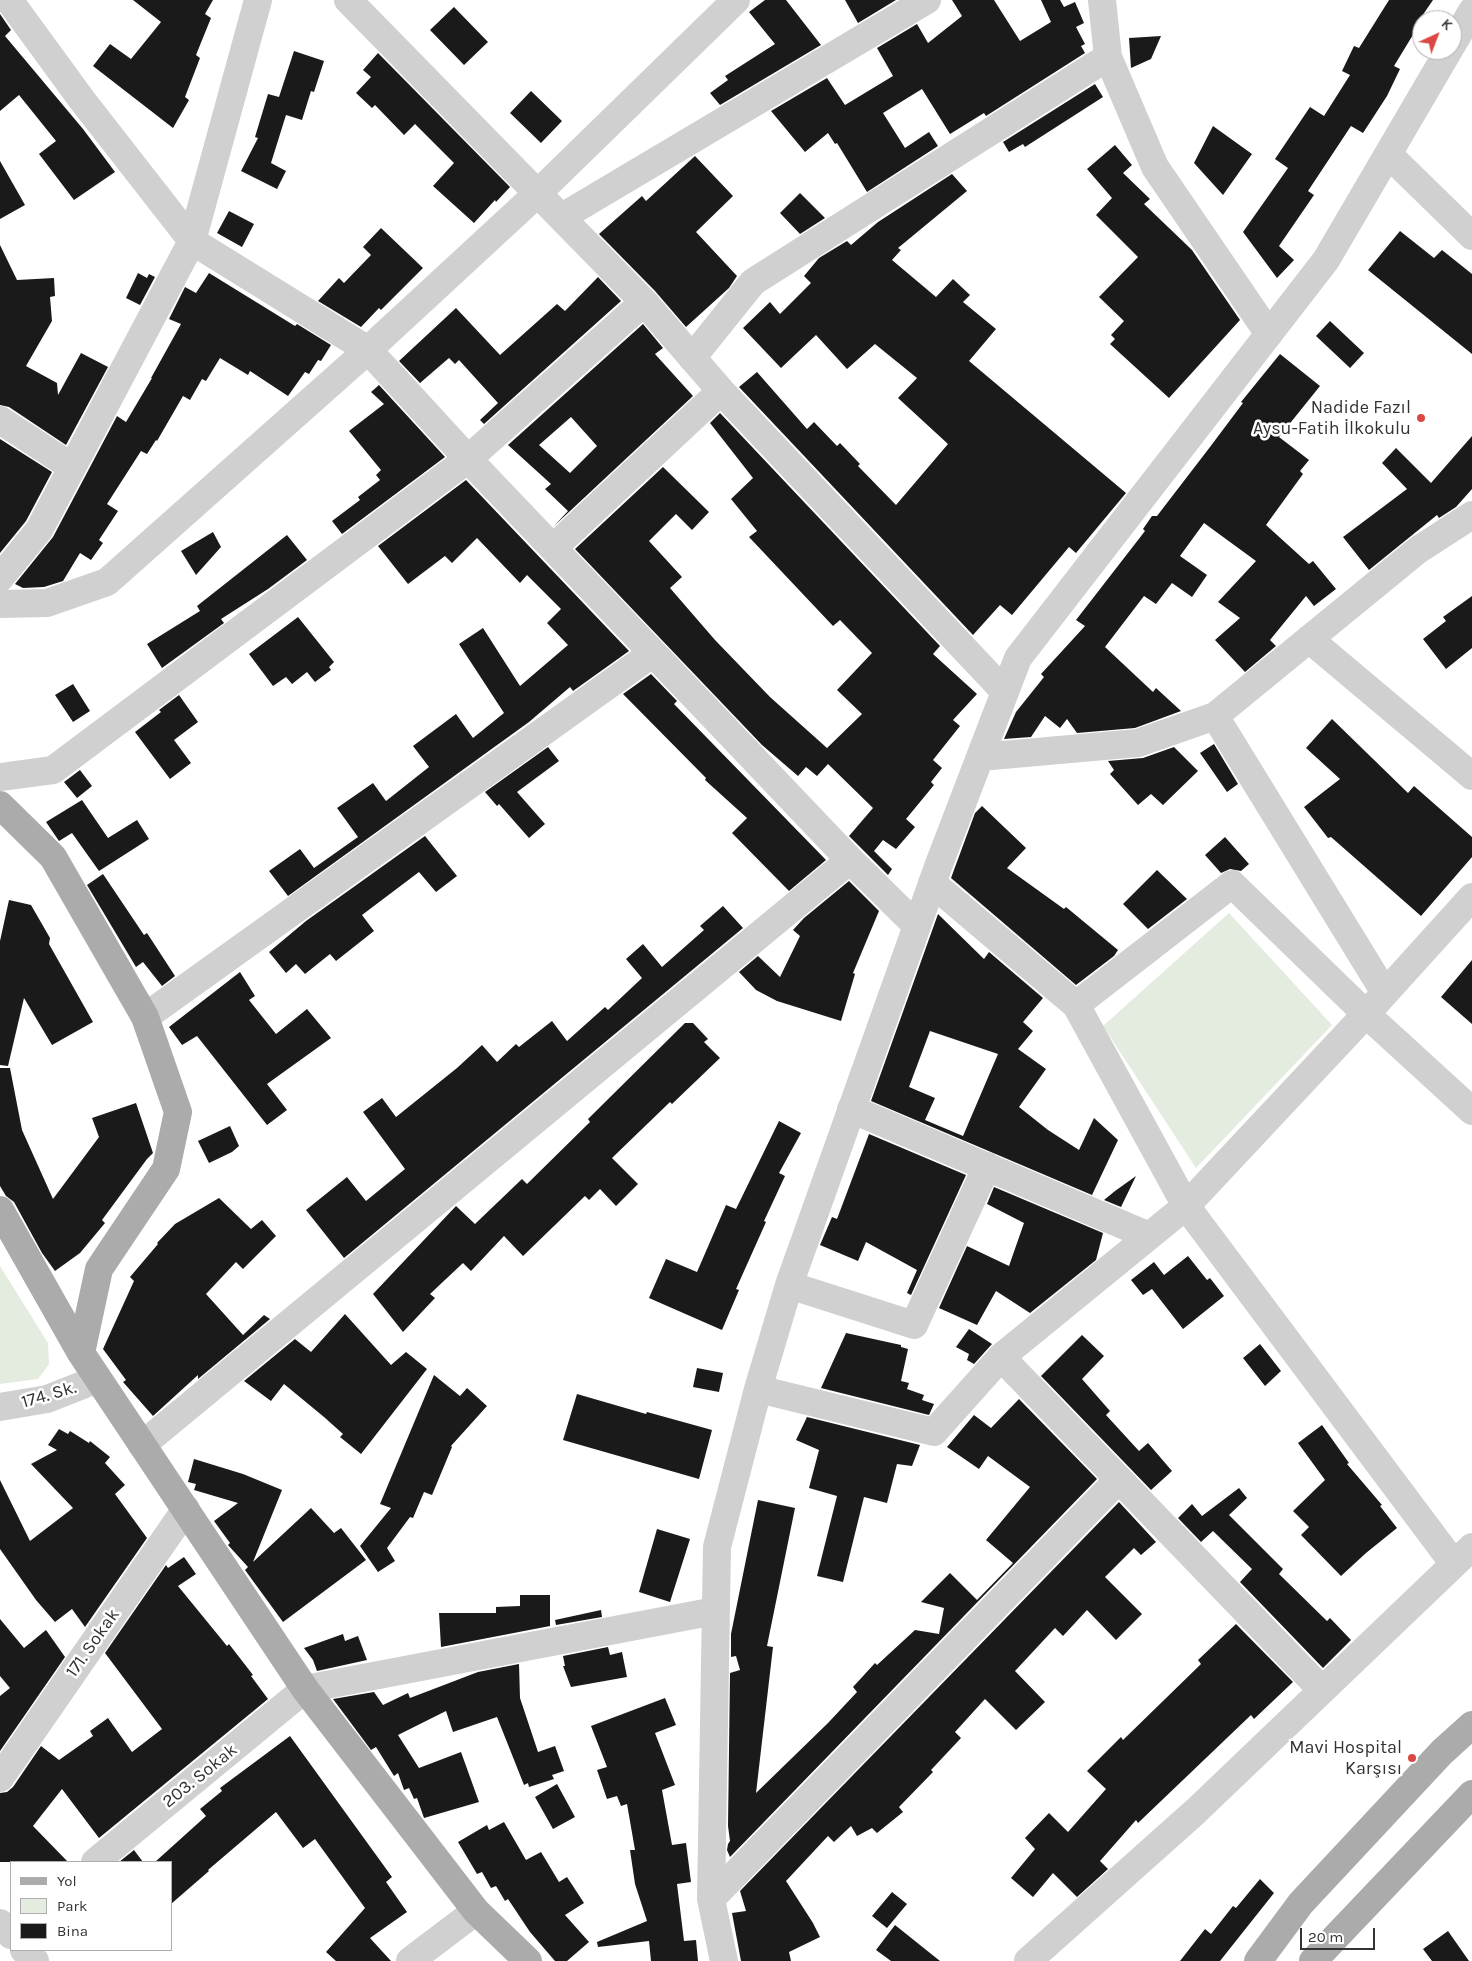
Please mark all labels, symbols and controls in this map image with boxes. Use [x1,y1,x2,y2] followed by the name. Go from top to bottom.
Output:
[1412,10,1462,60] north arrow
[1438,15,1456,34] text: K
[1253,397,1411,439] place label: Nadide Fazıl Aysu-Fatih İlkokulu
[1415,412,1427,424] marker: Nadide Fazıl Aysu-Fatih İlkokulu
[19,1377,79,1413] street label: 174. Sk.
[62,1605,124,1681] street label: 171. Sokak
[1289,1737,1402,1780] place label: Mavi Hospital Karşısı
[158,1739,242,1813] street label: 203. Sokak
[1406,1752,1418,1764] marker: Mavi Hospital Karşısı
[10,1861,172,1951] legend
[57,1872,77,1890] text: Yol
[57,1897,87,1915] text: Park
[1302,1918,1377,1950] scale bar
[57,1922,88,1940] text: Bina
[1308,1928,1343,1946] text: 20 m

